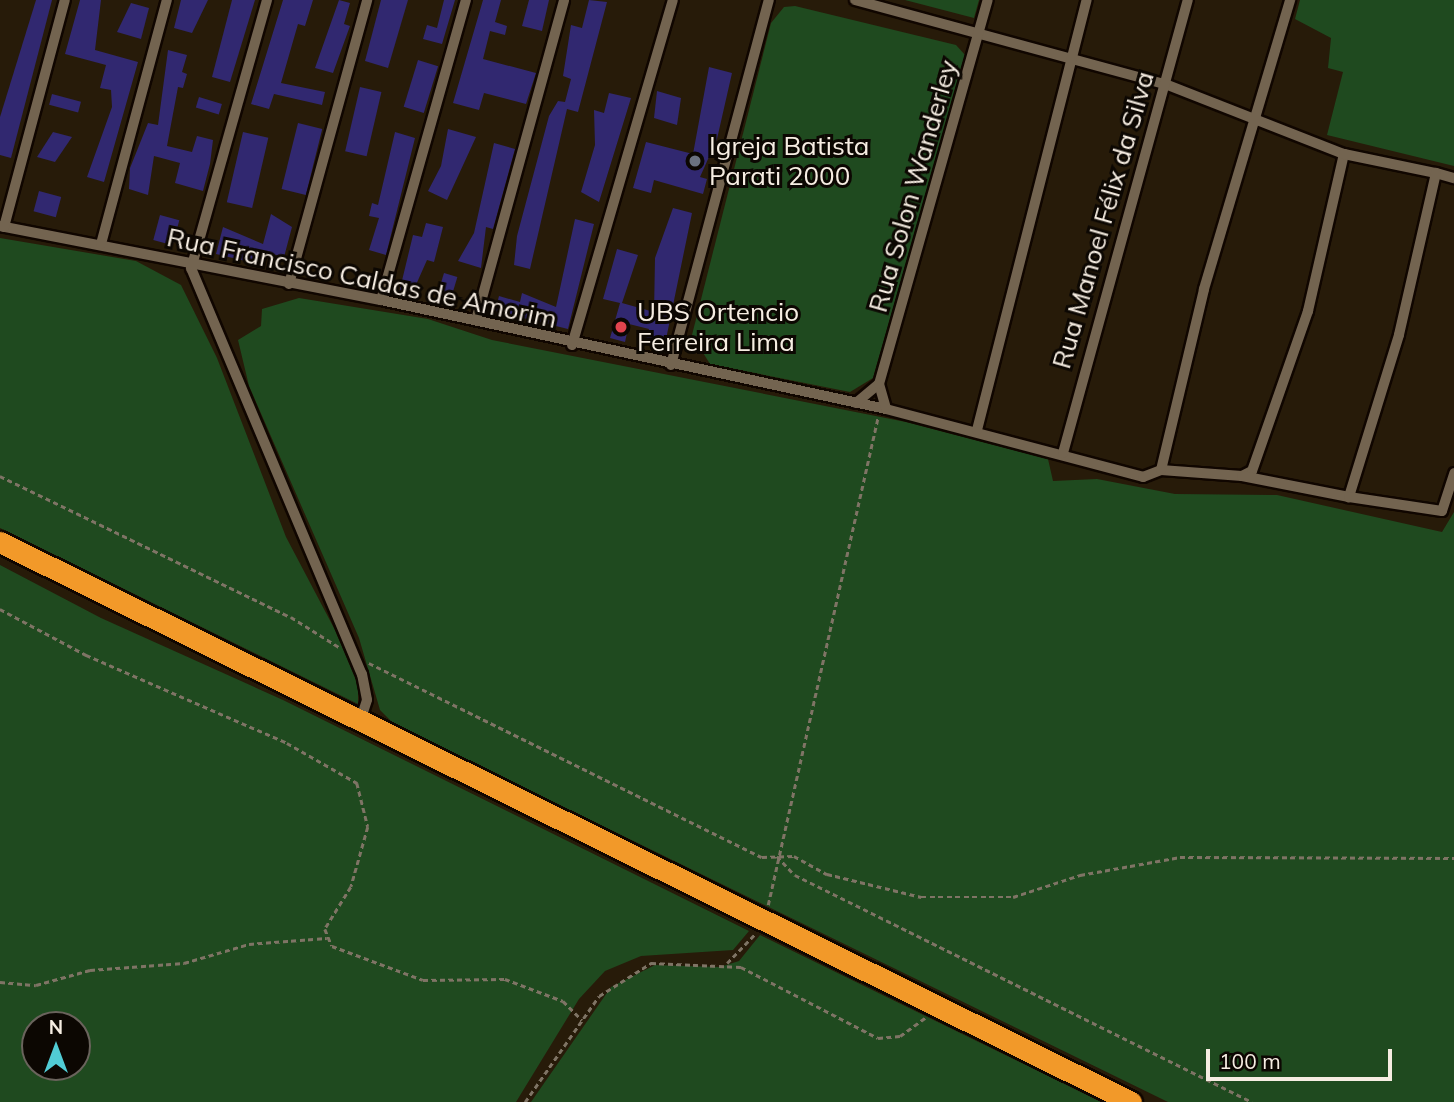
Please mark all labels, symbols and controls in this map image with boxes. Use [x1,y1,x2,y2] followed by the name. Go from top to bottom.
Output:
[862,56,964,316] street label: Rua Solon Wanderley
[1046,68,1160,372] street label: Rua Manoel Félix da Silva
[709,130,869,192] place label: Igreja Batista Parati 2000
[687,153,703,169] marker: Igreja Batista Parati 2000
[164,221,560,335] street label: Rua Francisco Caldas de Amorim
[637,296,799,358] place label: UBS Ortencio Ferreira Lima
[611,317,631,337] marker: UBS Ortencio Ferreira Lima
[21,1011,91,1081] north arrow
[49,1015,63,1039] text: N
[1209,1036,1394,1080] scale bar
[1219,1048,1281,1074] text: 100 m

